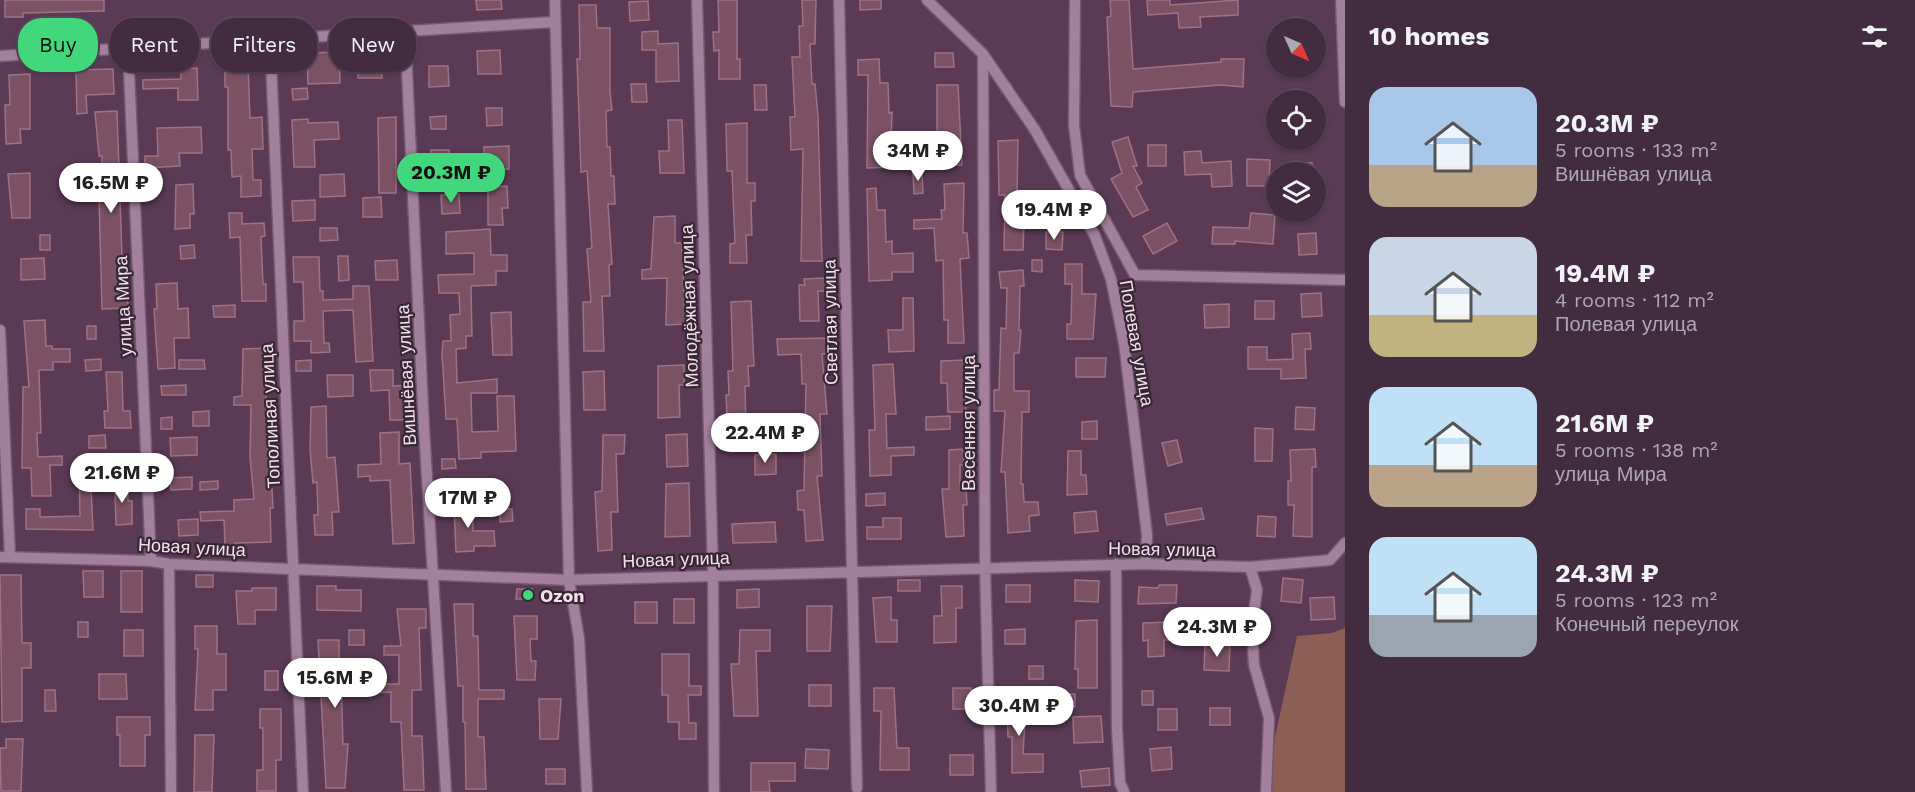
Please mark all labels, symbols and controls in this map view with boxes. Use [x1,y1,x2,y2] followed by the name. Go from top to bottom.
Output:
[18,18,98,72] chip: Buy
[110,18,199,72] chip: Rent
[211,18,317,72] chip: Filters
[329,18,416,72] chip: New
[1266,18,1326,78] north arrow
[1266,18,1326,222] map controls
[1858,20,1891,53] icon: filters
[1369,21,1489,51] text: 10 homes
[1266,90,1326,150] button: locate
[1555,108,1659,138] text: 20.3M ₽
[1417,111,1489,183] icon: home
[876,131,960,182] pin: 34M ₽
[887,138,949,162] text: 34M ₽
[1555,138,1717,162] text: 5 rooms · 133 m²
[396,153,506,204] pin: 20.3M ₽
[411,160,491,184] text: 20.3M ₽
[1266,162,1326,222] button: layers
[1555,162,1712,186] text: Вишнёвая улица
[56,163,166,214] pin: 16.5M ₽
[73,170,149,194] text: 16.5M ₽
[999,190,1109,241] pin: 19.4M ₽
[1015,197,1093,221] text: 19.4M ₽
[676,223,702,388] street label: Молодёжная улица
[110,254,136,357] street label: улица Мира
[818,258,842,385] street label: Светлая улица
[1555,258,1655,288] text: 19.4M ₽
[1417,261,1489,333] icon: home
[1116,278,1159,409] street label: Полевая улица
[1555,288,1714,312] text: 4 rooms · 112 m²
[392,303,420,446] street label: Вишнёвая улица
[1555,312,1697,336] text: Полевая улица
[256,342,284,489] street label: Тополиная улица
[958,354,979,491] street label: Весенняя улица
[1555,408,1654,438] text: 21.6M ₽
[1417,411,1489,483] icon: home
[710,413,820,464] pin: 22.4M ₽
[725,420,805,444] text: 22.4M ₽
[1555,438,1718,462] text: 5 rooms · 138 m²
[67,453,177,504] pin: 21.6M ₽
[84,460,160,484] text: 21.6M ₽
[1555,462,1667,486] text: улица Мира
[426,478,510,529] pin: 17M ₽
[439,485,497,509] text: 17M ₽
[138,534,247,560] street label: Новая улица
[1108,538,1217,560] street label: Новая улица
[622,547,731,571] street label: Новая улица
[1555,558,1659,588] text: 24.3M ₽
[1417,561,1489,633] icon: home
[540,585,584,606] place label: Ozon
[521,588,535,602] marker: Ozon
[1555,588,1717,612] text: 5 rooms · 123 m²
[1162,607,1272,658] pin: 24.3M ₽
[1555,612,1738,636] text: Конечный переулок
[1177,614,1257,638] text: 24.3M ₽
[280,658,390,709] pin: 15.6M ₽
[297,665,373,689] text: 15.6M ₽
[964,686,1074,737] pin: 30.4M ₽
[979,693,1059,717] text: 30.4M ₽

